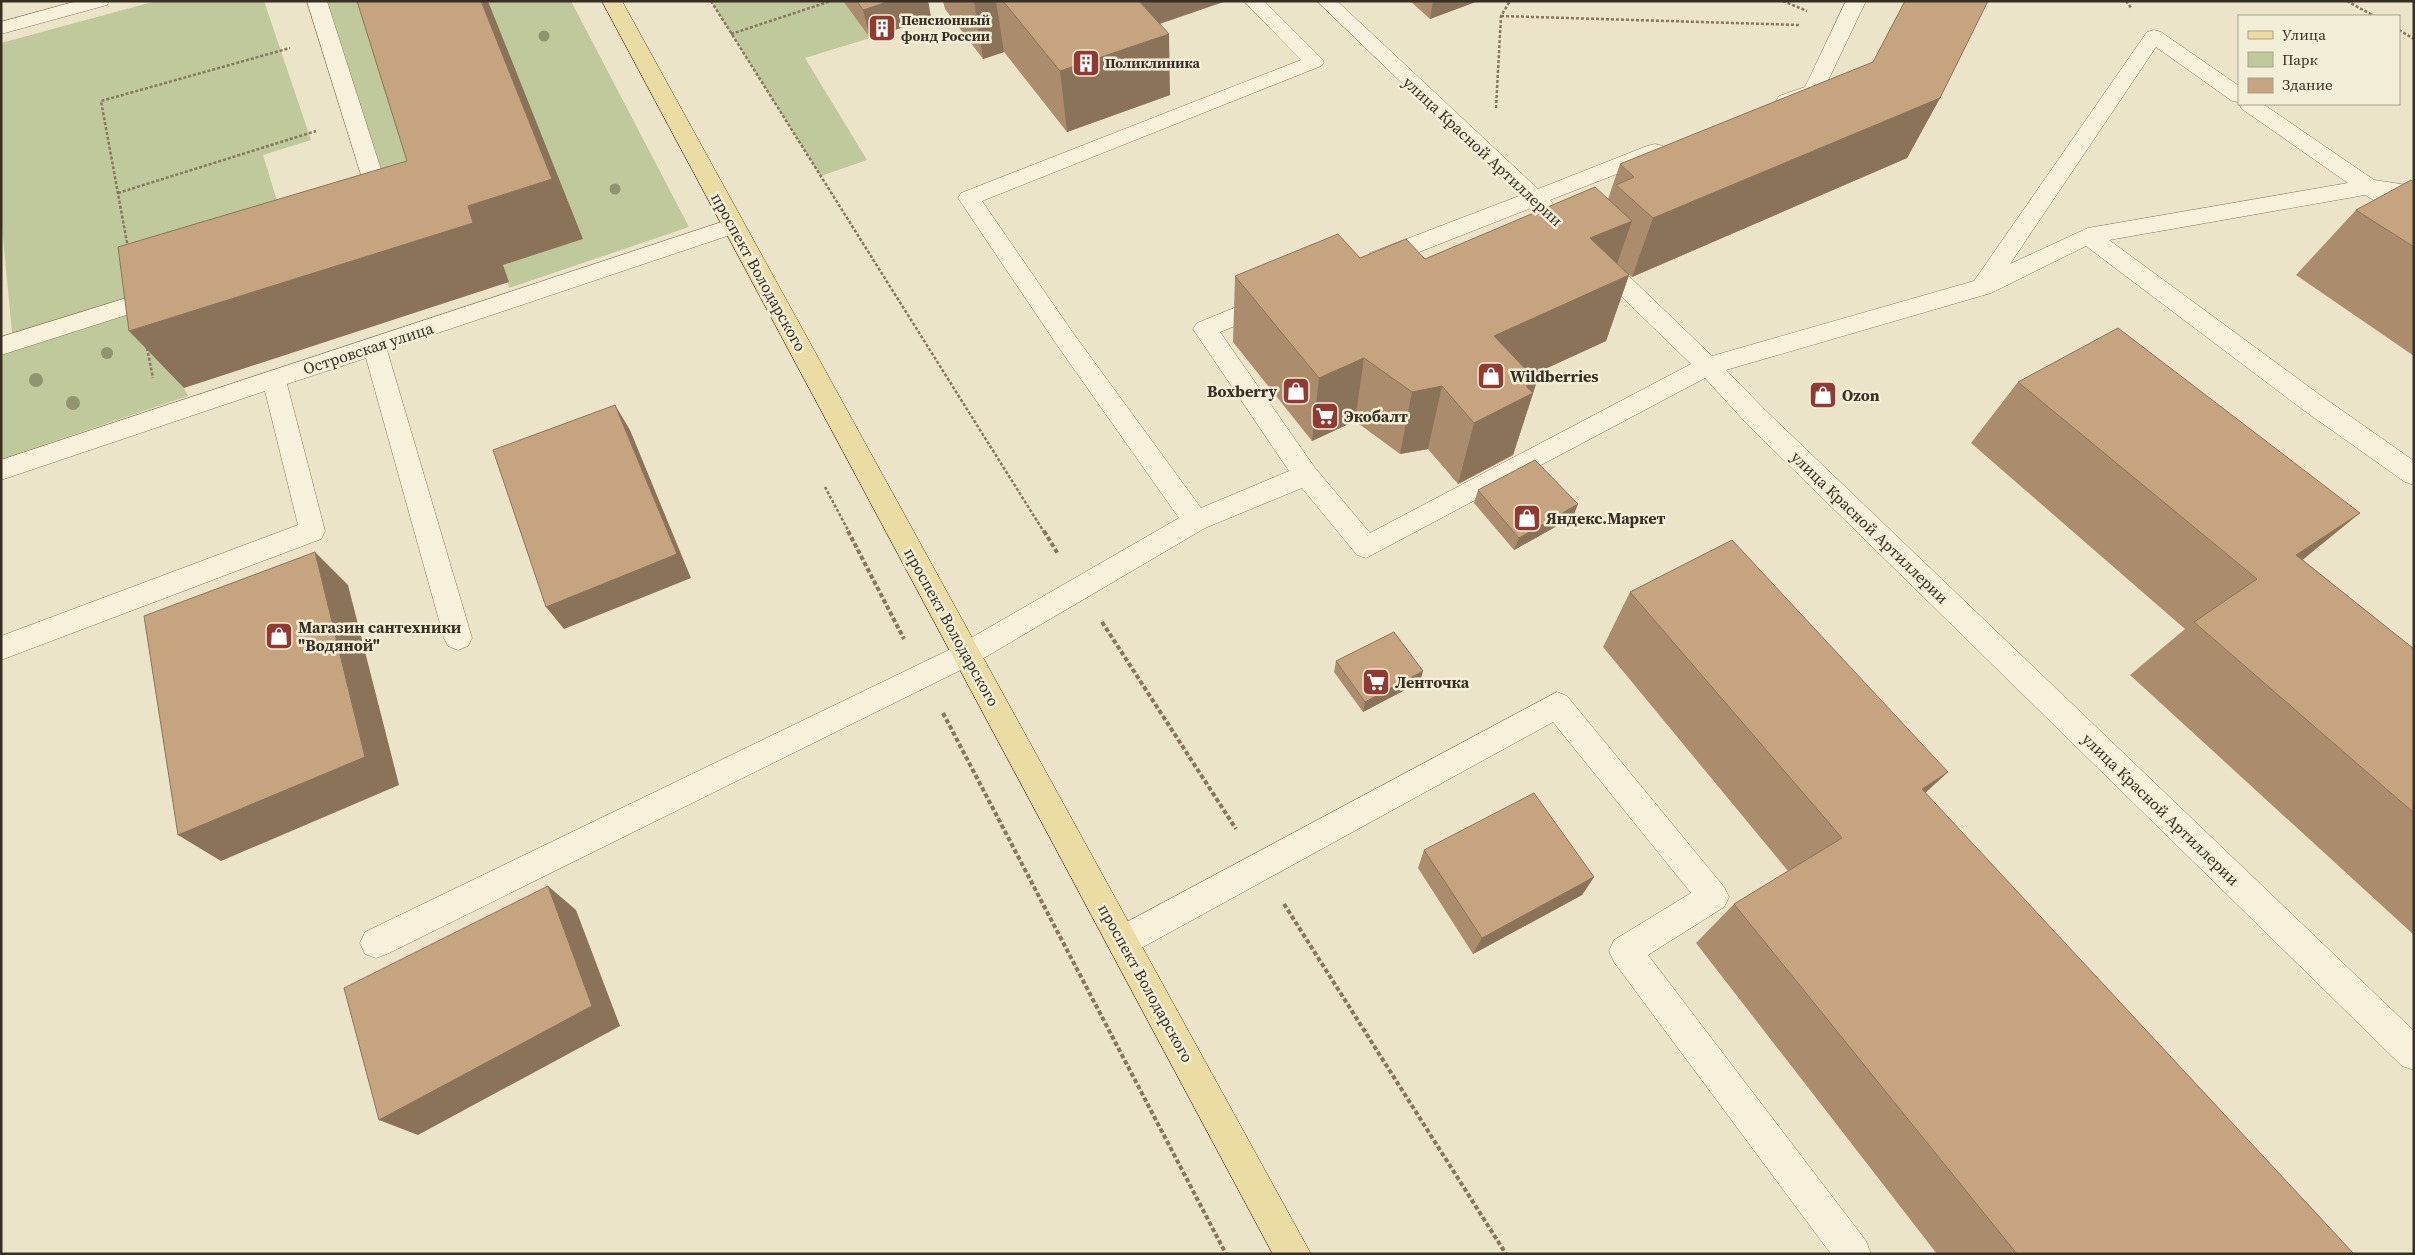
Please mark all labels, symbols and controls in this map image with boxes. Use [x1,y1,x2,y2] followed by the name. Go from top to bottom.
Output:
[901,10,990,46] place label: Пенсионный фонд России
[867,13,897,43] building icon: Пенсионный фонд России
[2238,15,2400,105] legend
[2282,24,2326,45] text: Улица
[1071,48,1101,78] building icon: Поликлиника
[2282,49,2318,70] text: Парк
[1105,53,1201,73] place label: Поликлиника
[1398,71,1568,231] street label: улица Красной Артиллерии
[2282,74,2333,95] text: Здание
[706,189,812,355] street label: проспект Володарского
[300,316,437,379] street label: Островская улица
[1476,361,1506,391] shop icon: Wildberries
[1510,365,1599,387] place label: Wildberries
[1281,376,1311,406] shop icon: Boxberry
[1207,380,1277,402] place label: Boxberry
[1808,380,1838,410] shop icon: Ozon
[1842,384,1880,406] place label: Ozon
[1310,401,1340,431] supermarket icon: Экобалт
[1344,405,1408,427] place label: Экобалт
[1786,446,1954,608] street label: улица Красной Артиллерии
[1512,503,1542,533] shop icon: Яндекс.Маркет
[1546,507,1665,529] place label: Яндекс.Маркет
[899,544,1005,710] street label: проспект Володарского
[298,616,462,656] place label: Магазин сантехники "Водяной"
[264,621,294,651] shop icon: Магазин сантехники "Водяной"
[1361,667,1391,697] supermarket icon: Ленточка
[1395,671,1470,693] place label: Ленточка
[2077,728,2245,890] street label: улица Красной Артиллерии
[1093,900,1199,1066] street label: проспект Володарского

